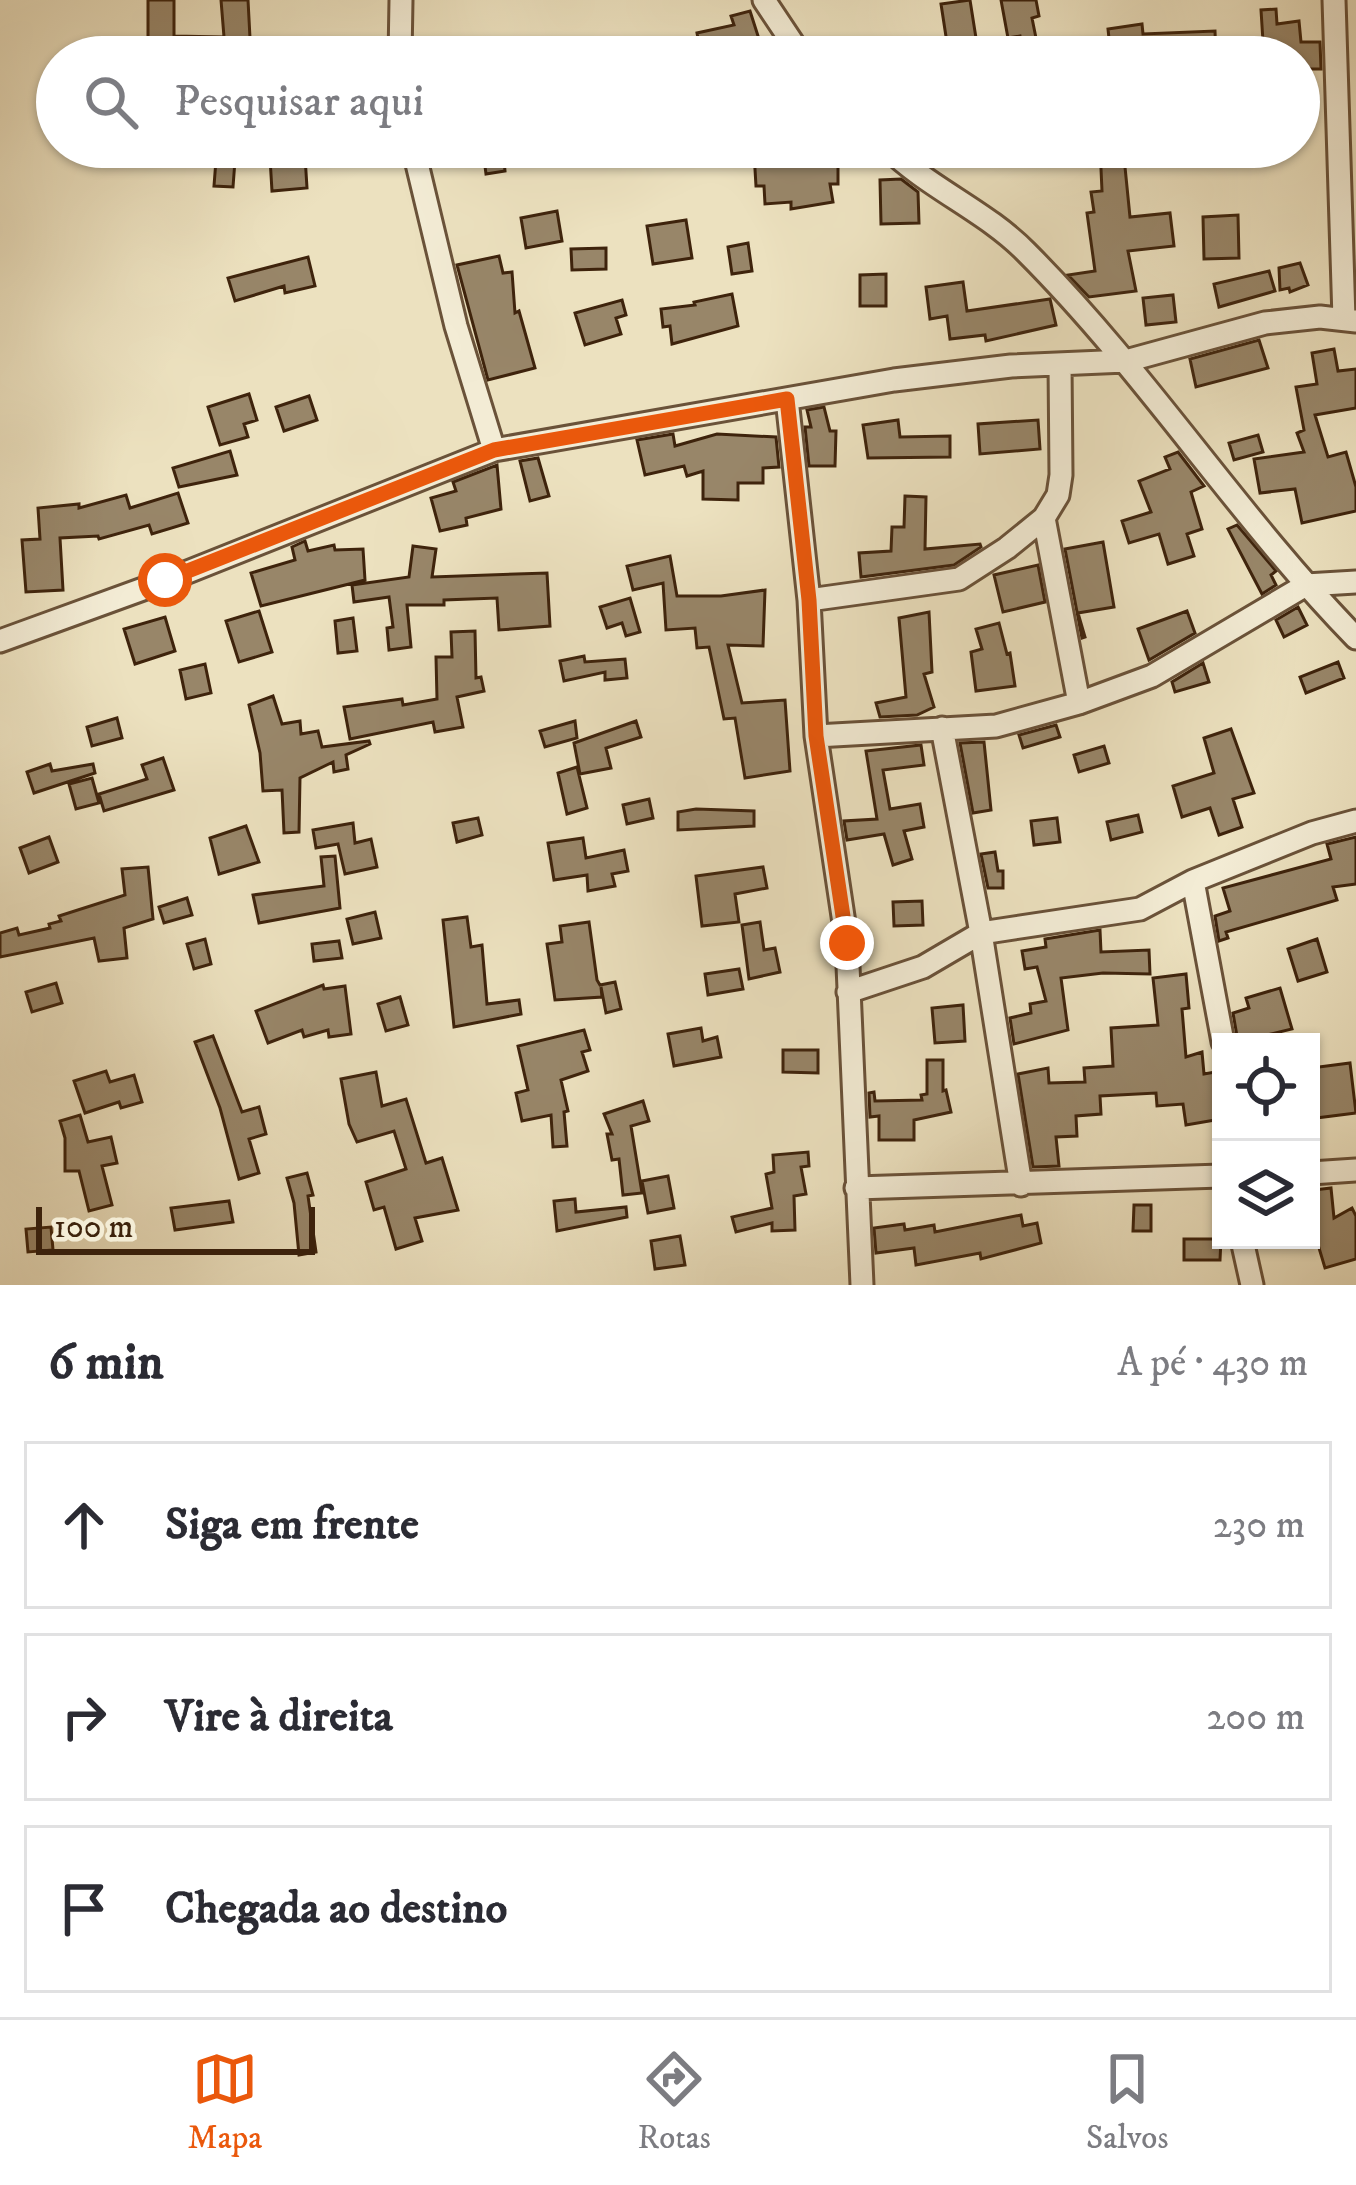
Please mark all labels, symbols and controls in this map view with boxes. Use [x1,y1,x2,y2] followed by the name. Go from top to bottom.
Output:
[36,36,1320,168] search box
[78,69,144,135] icon: search
[174,74,424,130] text: Pesquisar aqui
[138,553,192,607] route start
[820,916,874,970] route end
[1212,1033,1320,1249] map controls
[1212,1033,1320,1141] button: locate
[1212,1141,1320,1249] button: layers
[36,1201,315,1254] scale bar
[54,1207,133,1248] text: 100 m
[48,1331,164,1395] text: 6 min
[1117,1339,1308,1388] text: A pé · 430 m
[51,1492,117,1558] icon: ahead
[165,1497,419,1553] text: Siga em frente
[1213,1501,1305,1550] text: 230 m
[51,1684,117,1750] icon: right
[165,1689,393,1745] text: Vire à direita
[1206,1693,1305,1742] text: 200 m
[51,1876,117,1942] icon: arrive
[165,1881,507,1937] text: Chegada ao destino
[188,2046,262,2159] tab: Mapa
[637,2046,711,2159] tab: Rotas
[1086,2046,1168,2159] tab: Salvos

